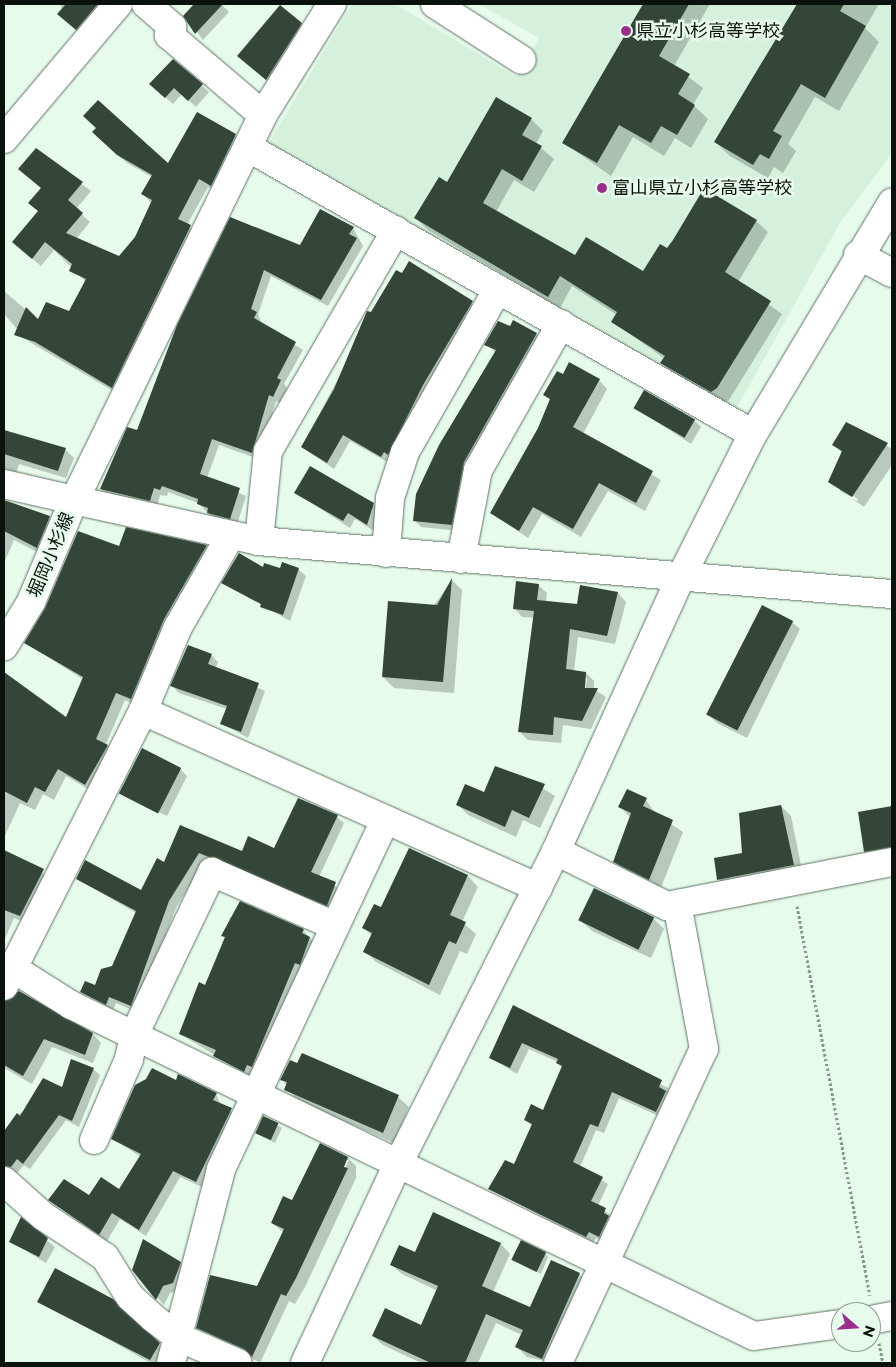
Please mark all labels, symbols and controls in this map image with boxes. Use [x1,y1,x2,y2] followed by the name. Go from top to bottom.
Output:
[636,20,780,42] place label: 県立小杉高等学校
[620,25,632,37] marker: 県立小杉高等学校
[612,177,792,199] place label: 富山県立小杉高等学校
[596,182,608,194] marker: 富山県立小杉高等学校
[23,509,79,601] street label: 堀岡小杉線
[831,1302,881,1352] north arrow
[859,1323,880,1340] text: N

